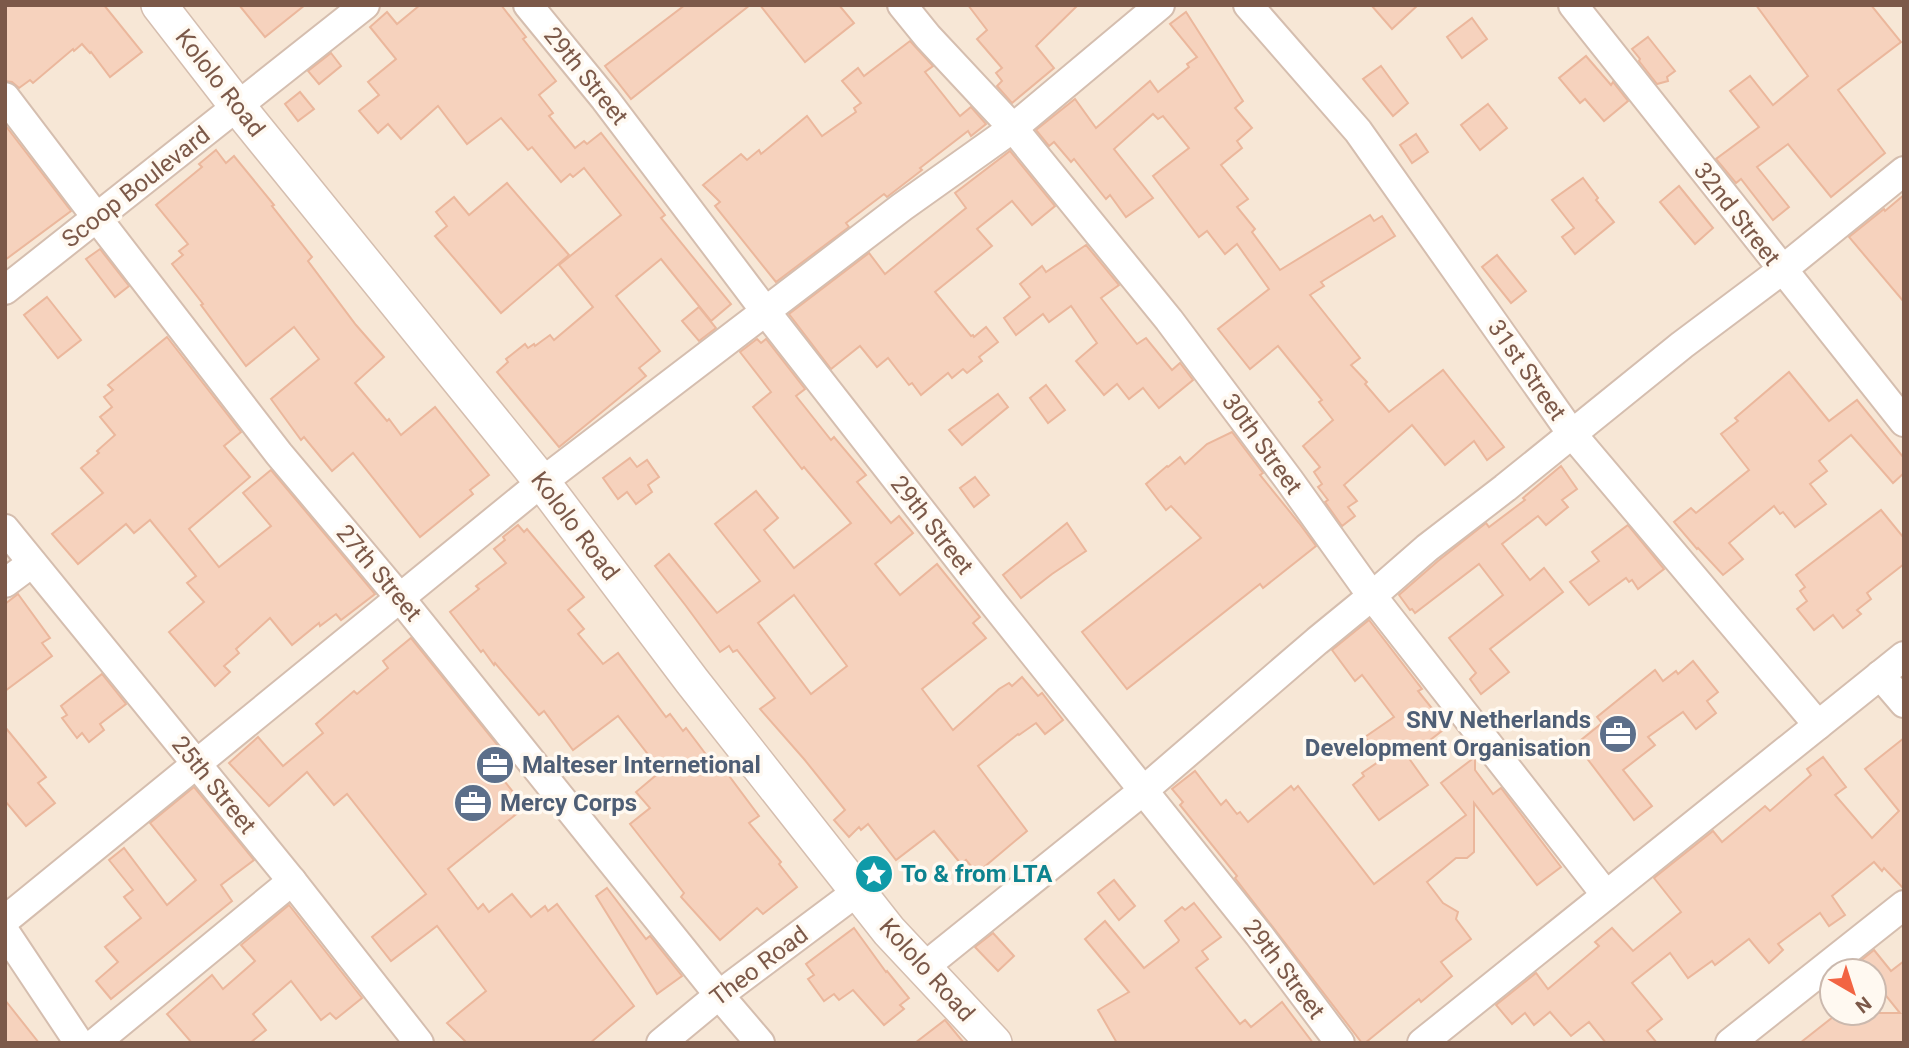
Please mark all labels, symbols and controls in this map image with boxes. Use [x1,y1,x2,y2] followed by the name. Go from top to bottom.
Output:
[538,22,634,131] street label: 29th Street
[169,24,271,142] street label: Kololo Road
[57,121,215,253] street label: Scoop Boulevard
[1688,157,1786,271] street label: 32nd Street
[1482,314,1572,426] street label: 31st Street
[1216,388,1308,500] street label: 30th Street
[525,466,625,586] street label: Kololo Road
[885,470,979,580] street label: 29th Street
[331,519,428,627] street label: 27th Street
[1305,706,1591,762] place label: SNV Netherlands Development Organisation
[1597,713,1639,755] office icon: SNV Netherlands Development Organisation
[166,731,262,840] street label: 25th Street
[474,744,516,786] office icon: Malteser Internetional
[522,751,761,779] place label: Malteser Internetional
[452,782,494,824] office icon: Mercy Corps
[500,789,637,817] place label: Mercy Corps
[853,853,895,895] place icon: To & from LTA
[901,860,1053,888] place label: To & from LTA
[874,913,980,1027] street label: Kololo Road
[1238,914,1331,1024] street label: 29th Street
[705,920,813,1012] street label: Theo Road
[1818,957,1888,1027] north arrow
[1851,992,1876,1018] text: N

